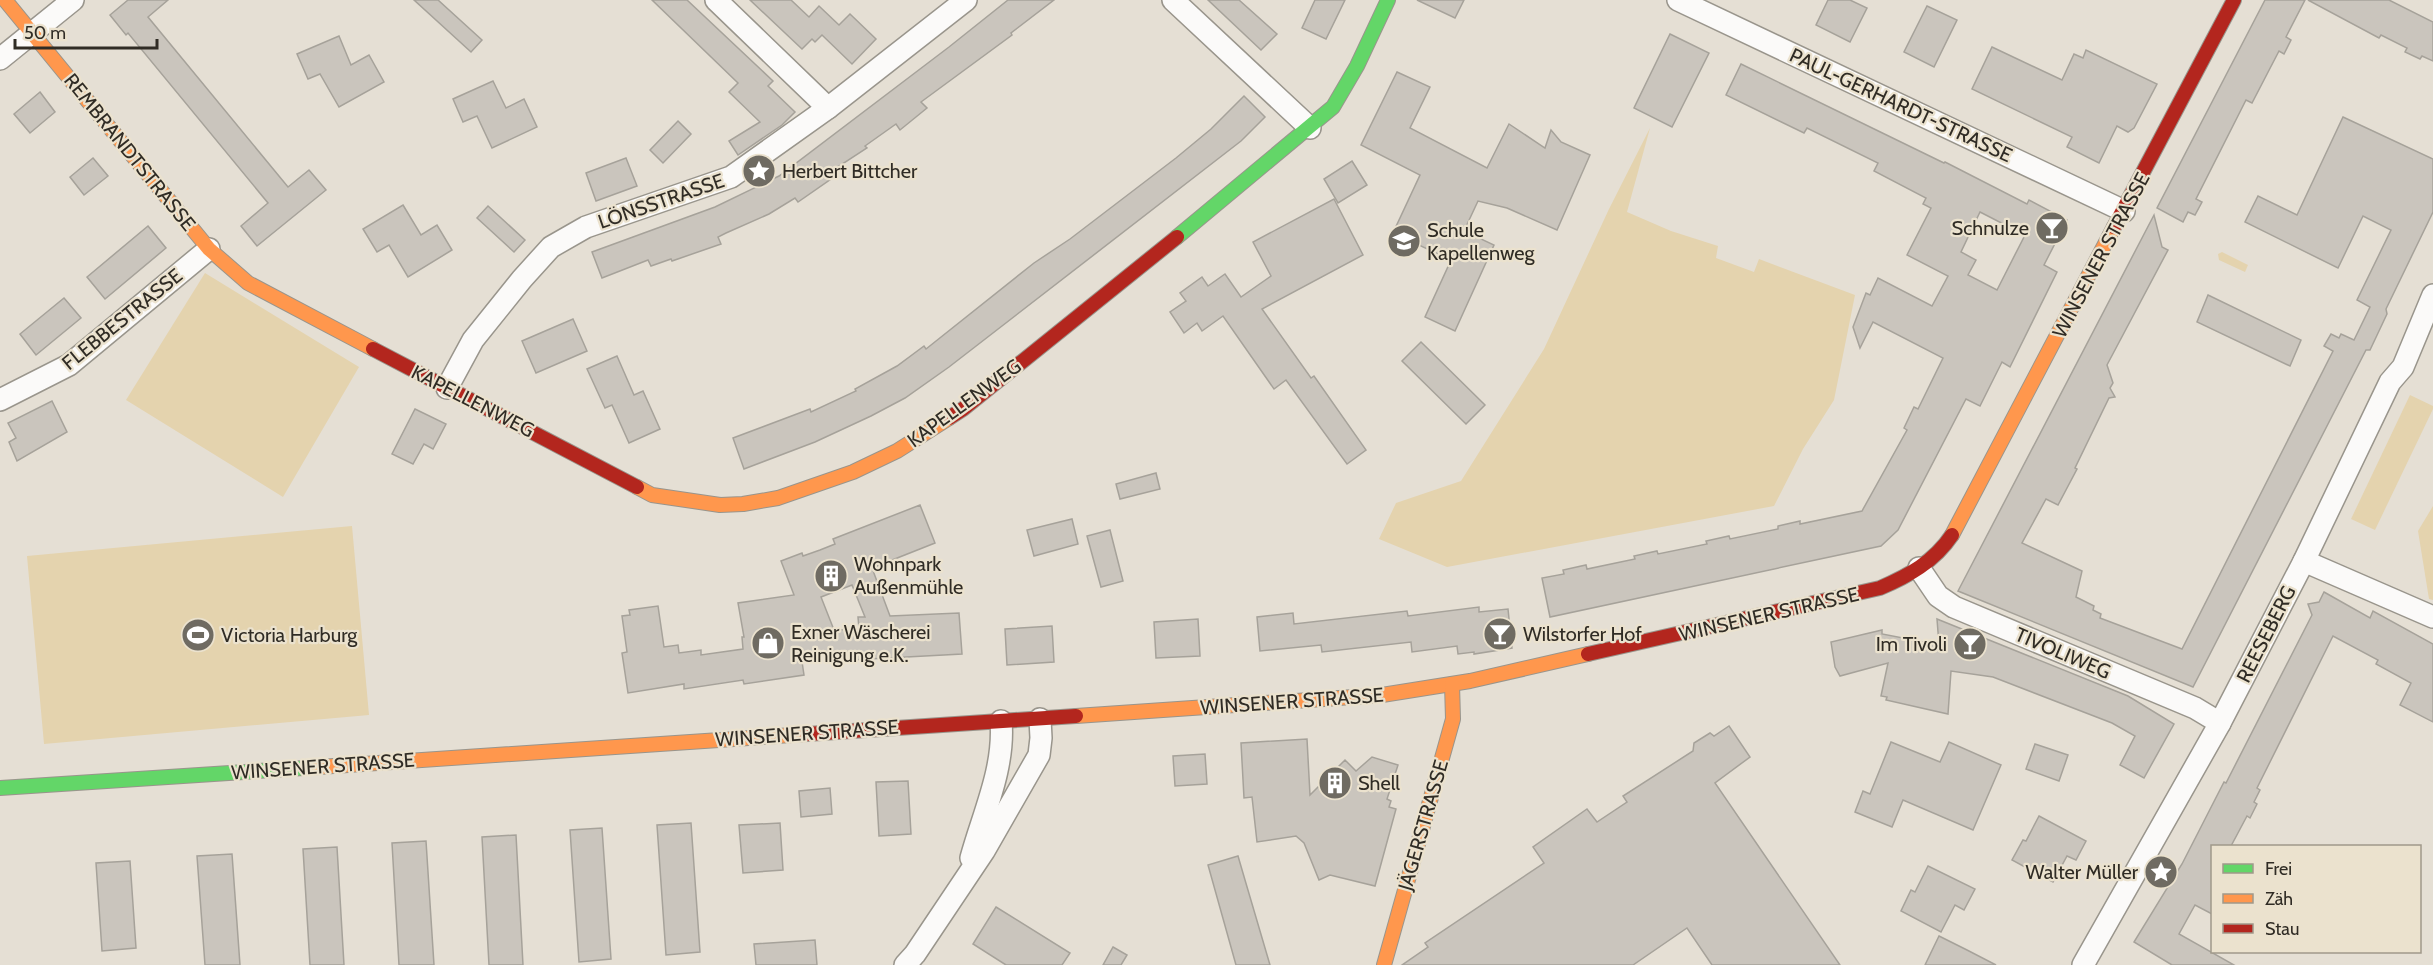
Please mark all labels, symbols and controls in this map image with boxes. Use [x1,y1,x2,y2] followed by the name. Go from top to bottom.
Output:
[15,12,158,50] scale bar
[24,22,66,44] text: 50 m
[1786,43,2016,167] street label: PAUL-GERHARDT-STRASSE
[59,68,201,236] street label: REMBRANDTSTRASSE
[741,153,777,189] place icon: Herbert Bittcher
[782,159,918,183] place label: Herbert Bittcher
[595,168,727,234] street label: LÖNSSTRASSE
[2047,168,2155,342] street label: WINSENER STRASSE
[2034,210,2070,246] bar icon: Schnulze
[1952,216,2029,240] place label: Schnulze
[1427,218,1536,265] place label: Schule Kapellenweg
[1386,223,1422,259] school or university icon: Schule Kapellenweg
[57,263,187,375] street label: FLEBBESTRASSE
[903,354,1025,452] street label: KAPELLENWEG
[408,360,538,442] street label: KAPELLENWEG
[854,552,963,599] place label: Wohnpark Außenmühle
[813,558,849,594] building icon: Wohnpark Außenmühle
[1677,582,1861,646] street label: WINSENER STRASSE
[2231,582,2301,686] street label: REESEBERG
[1482,616,1518,652] bar icon: Wilstorfer Hof
[180,617,216,653] sports icon: Victoria Harburg
[791,620,931,667] place label: Exner Wäscherei Reinigung e.K.
[1523,622,1642,646] place label: Wilstorfer Hof
[2012,622,2114,684] street label: TIVOLIWEG
[221,623,358,647] place label: Victoria Harburg
[750,625,786,661] shop icon: Exner Wäscherei Reinigung e.K.
[1952,626,1988,662] bar icon: Im Tivoli
[1876,632,1947,656] place label: Im Tivoli
[1200,683,1384,719] street label: WINSENER STRASSE
[715,715,899,751] street label: WINSENER STRASSE
[231,748,415,784] street label: WINSENER STRASSE
[1393,757,1453,894] street label: JÄGERSTRASSE
[1317,765,1353,801] building icon: Shell
[1358,771,1400,795] place label: Shell
[2211,845,2421,953] legend
[2143,854,2179,890] place icon: Walter Müller
[2265,858,2292,880] text: Frei
[2026,860,2139,884] place label: Walter Müller
[2265,888,2293,910] text: Zäh
[2265,918,2299,940] text: Stau

